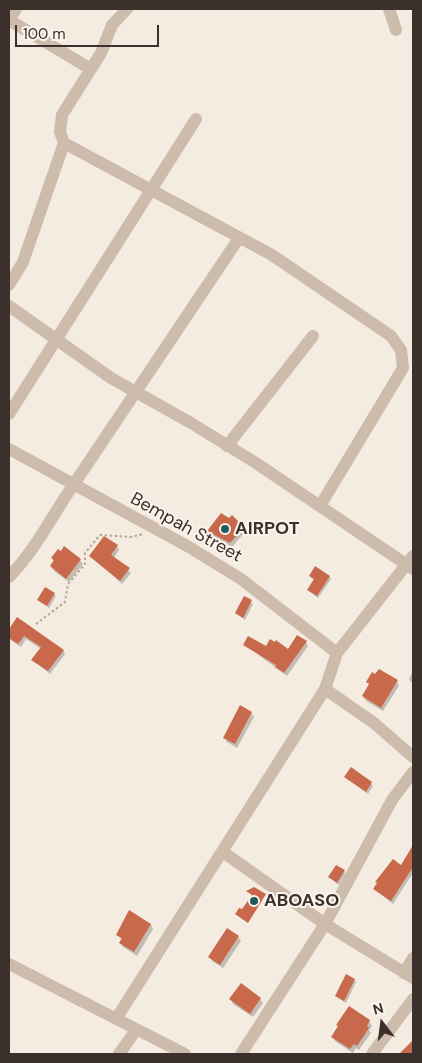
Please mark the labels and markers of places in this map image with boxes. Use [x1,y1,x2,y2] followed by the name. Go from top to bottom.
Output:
[235,518,300,540] place label: AIRPOT
[219,523,231,535] marker: AIRPOT
[264,890,339,912] place label: ABOASO
[248,895,260,907] marker: ABOASO

